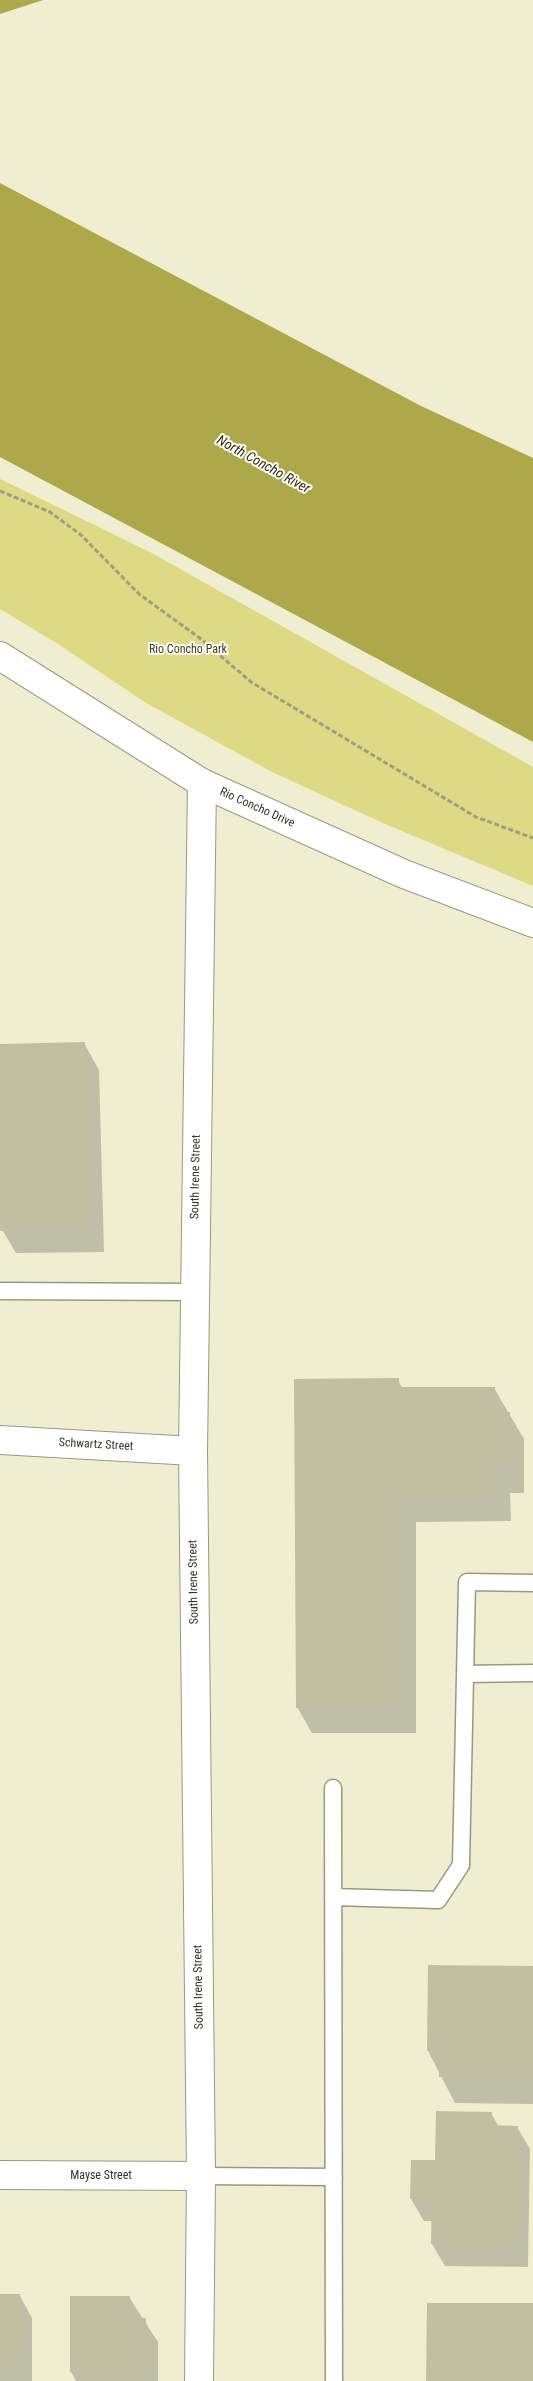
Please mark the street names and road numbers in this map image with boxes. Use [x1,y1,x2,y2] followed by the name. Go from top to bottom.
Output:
[217,785,297,831] street label: Rio Concho Drive
[188,1135,204,1219] street label: South Irene Street
[58,1436,134,1454] street label: Schwartz Street
[186,1540,202,1624] street label: South Irene Street
[191,1945,207,2029] street label: South Irene Street
[70,2169,132,2183] street label: Mayse Street

